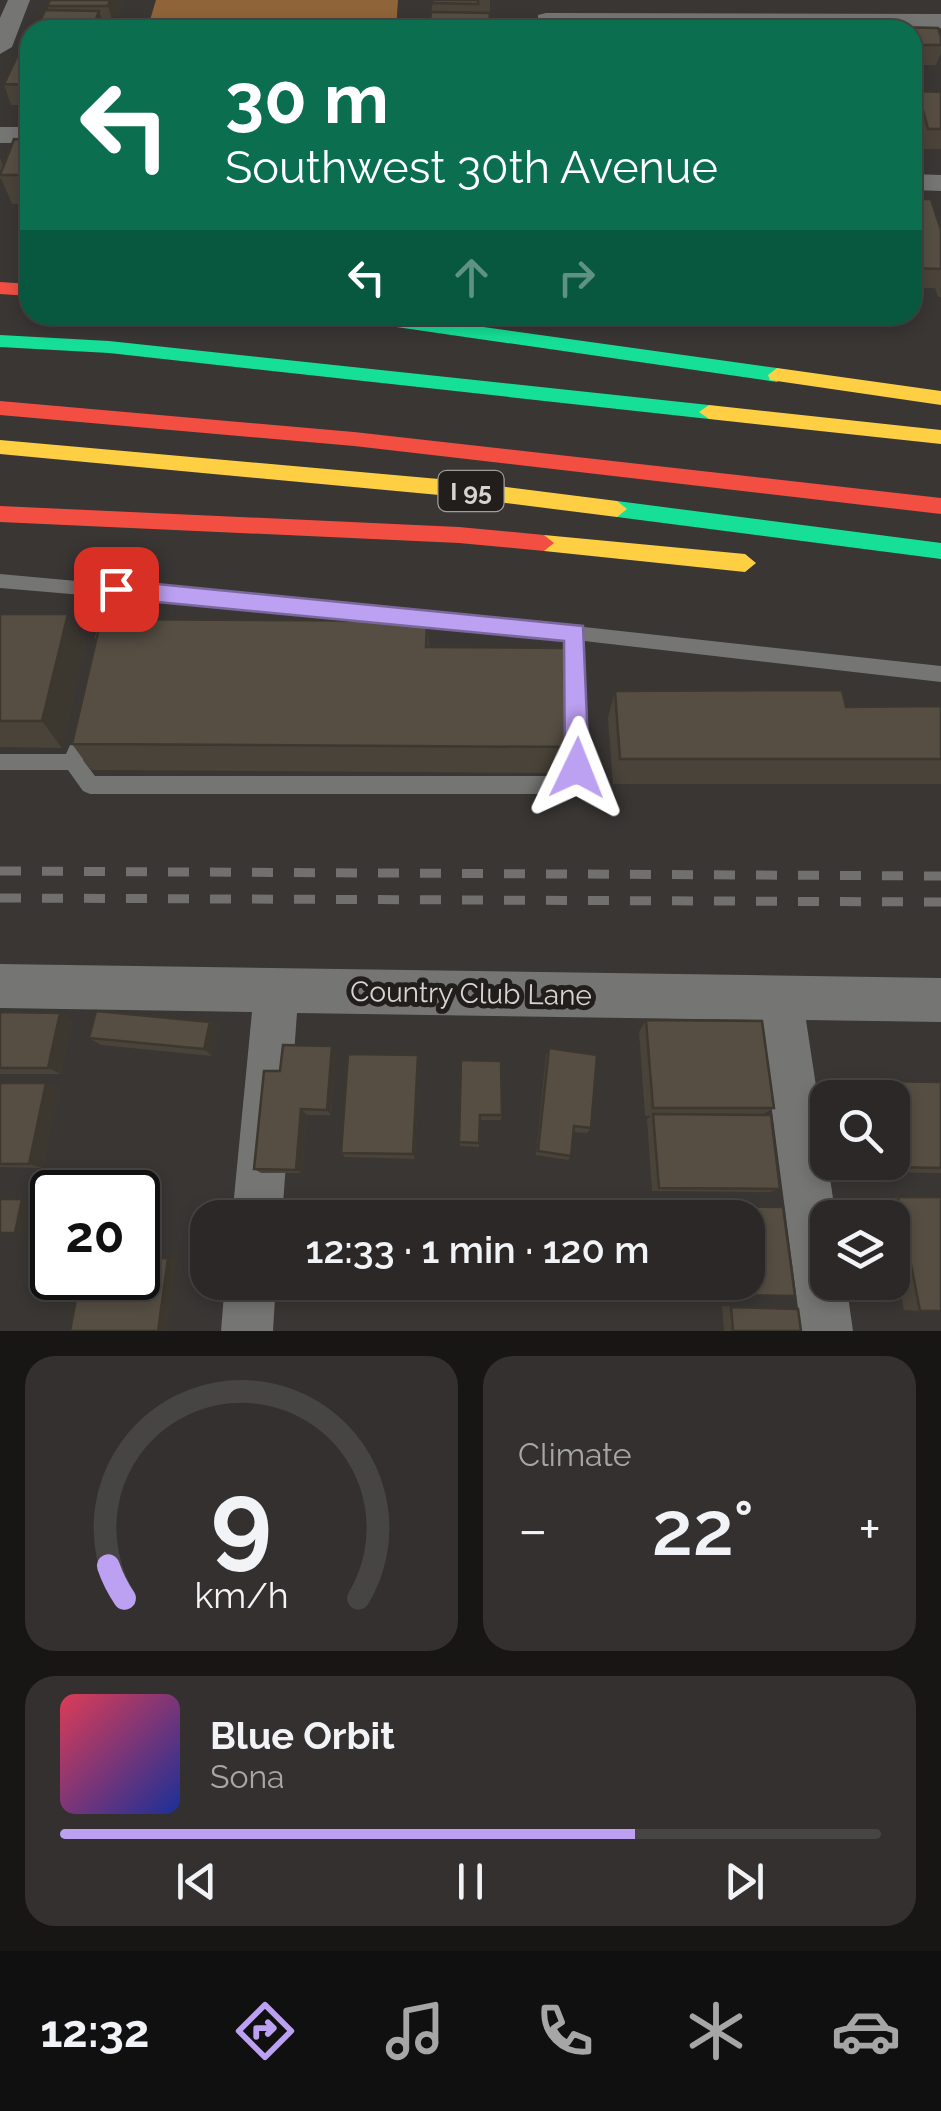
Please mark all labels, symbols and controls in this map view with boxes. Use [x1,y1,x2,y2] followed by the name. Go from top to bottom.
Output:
[225,57,389,139] text: 30 m
[60,60,190,190] icon: left
[225,141,718,194] text: Southwest 30th Avenue
[339,250,394,305] icon: left
[444,250,499,305] icon: ahead
[549,250,604,305] icon: right
[438,471,504,511] road number: I 95
[74,547,159,632] pin
[89,562,144,617] icon: arrive
[525,716,629,820] position arrow
[350,975,592,1012] street label: Country Club Lane
[810,1080,910,1300] map controls
[810,1080,910,1180] button: search
[30,1170,160,1300] speed limit sign: 20
[810,1200,910,1300] button: layers
[306,1227,649,1272] text: 12:33 · 1 min · 120 m
[518,1436,632,1473] text: Climate
[211,1458,272,1580] text: 9
[652,1484,754,1573] text: 22°
[518,1497,548,1562] text: −
[858,1497,881,1562] text: +
[194,1574,289,1616] text: km/h
[210,1713,395,1758] text: Blue Orbit
[210,1758,285,1795] text: Sona
[169,1854,224,1909] icon: previous
[443,1854,498,1909] icon: pause
[717,1854,772,1909] icon: next
[230,1996,300,2066] icon: directions
[380,1996,450,2066] icon: music
[530,1996,600,2066] icon: phone
[681,1996,751,2066] icon: climate
[831,1996,901,2066] icon: car
[40,2005,149,2058] text: 12:32

